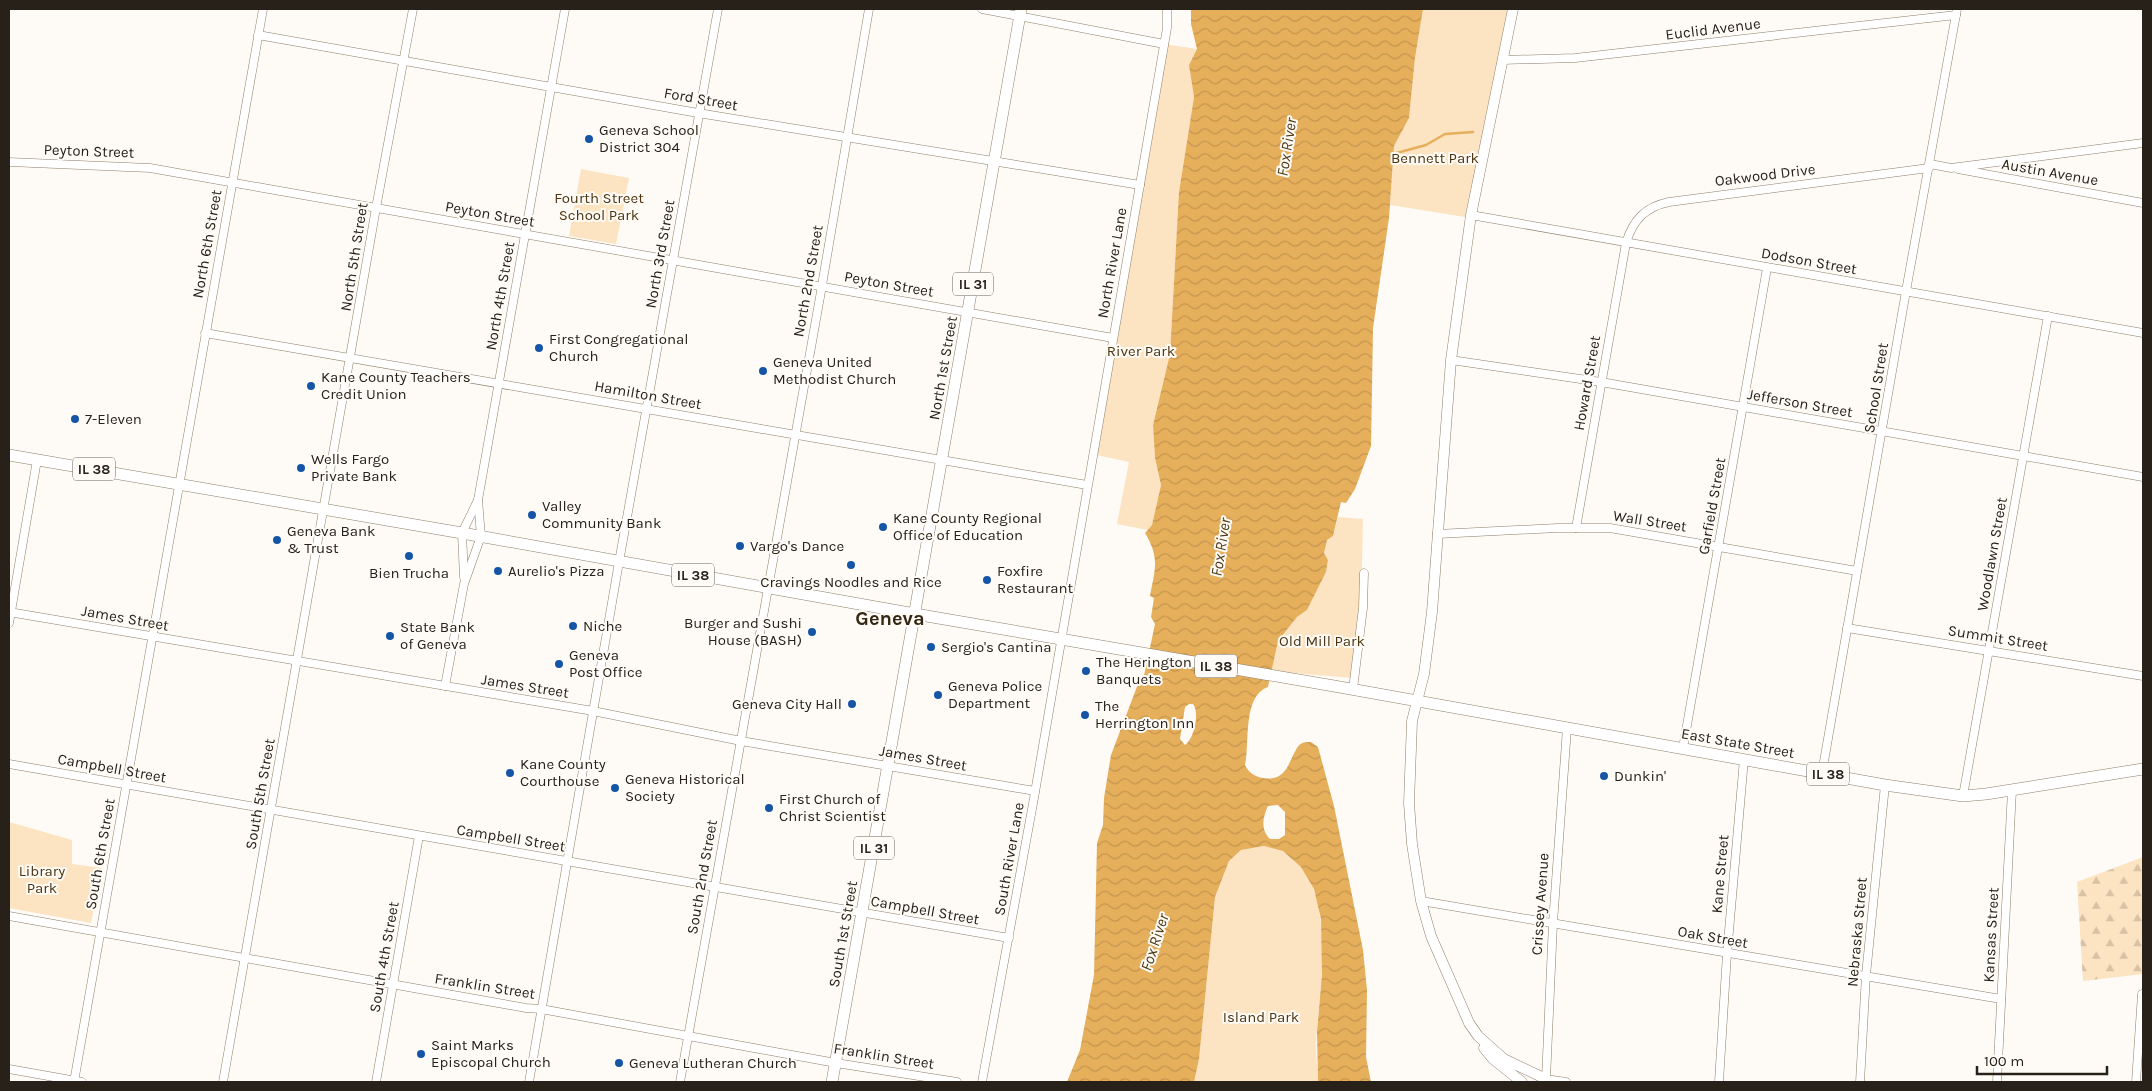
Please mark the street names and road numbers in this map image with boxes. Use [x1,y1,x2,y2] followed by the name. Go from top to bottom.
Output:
[1664,14,1762,44] street label: Euclid Avenue
[663,84,740,114] street label: Ford Street
[43,140,135,162] street label: Peyton Street
[2000,155,2100,189] street label: Austin Avenue
[1714,160,1816,190] street label: Oakwood Drive
[189,188,225,300] street label: North 6th Street
[444,197,537,231] street label: Peyton Street
[642,198,678,310] street label: North 3rd Street
[337,201,372,313] street label: North 5th Street
[1093,206,1131,320] street label: North River Lane
[789,223,827,338] street label: North 2nd Street
[482,240,518,352] street label: North 4th Street
[1760,244,1859,278] street label: Dodson Street
[843,267,936,301] street label: Peyton Street
[953,272,993,296] road number: IL 31
[925,314,961,421] street label: North 1st Street
[1570,334,1604,432] street label: Howard Street
[1860,341,1892,434] street label: School Street
[593,377,703,413] street label: Hamilton Street
[1746,385,1855,421] street label: Jefferson Street
[1695,456,1729,556] street label: Garfield Street
[73,458,115,480] road number: IL 38
[1973,495,2011,612] street label: Woodlawn Street
[1612,506,1688,536] street label: Wall Street
[672,564,714,586] road number: IL 38
[80,601,171,635] street label: James Street
[1947,621,2050,655] street label: Summit Street
[1195,654,1237,678] road number: IL 38
[480,670,571,702] street label: James Street
[1680,724,1796,762] street label: East State Street
[241,737,279,851] street label: South 5th Street
[878,741,969,775] street label: James Street
[56,750,168,786] street label: Campbell Street
[1807,762,1849,786] road number: IL 38
[81,797,119,911] street label: South 6th Street
[990,801,1028,917] street label: South River Lane
[683,818,721,936] street label: South 2nd Street
[455,821,567,856] street label: Campbell Street
[1708,834,1732,914] street label: Kane Street
[854,836,894,860] road number: IL 31
[1527,852,1553,956] street label: Crissey Avenue
[1843,876,1871,988] street label: Nebraska Street
[825,879,861,989] street label: South 1st Street
[1980,887,2002,983] street label: Kansas Street
[869,892,981,928] street label: Campbell Street
[365,900,403,1014] street label: South 4th Street
[1676,922,1750,952] street label: Oak Street
[433,969,537,1003] street label: Franklin Street
[832,1039,936,1073] street label: Franklin Street

